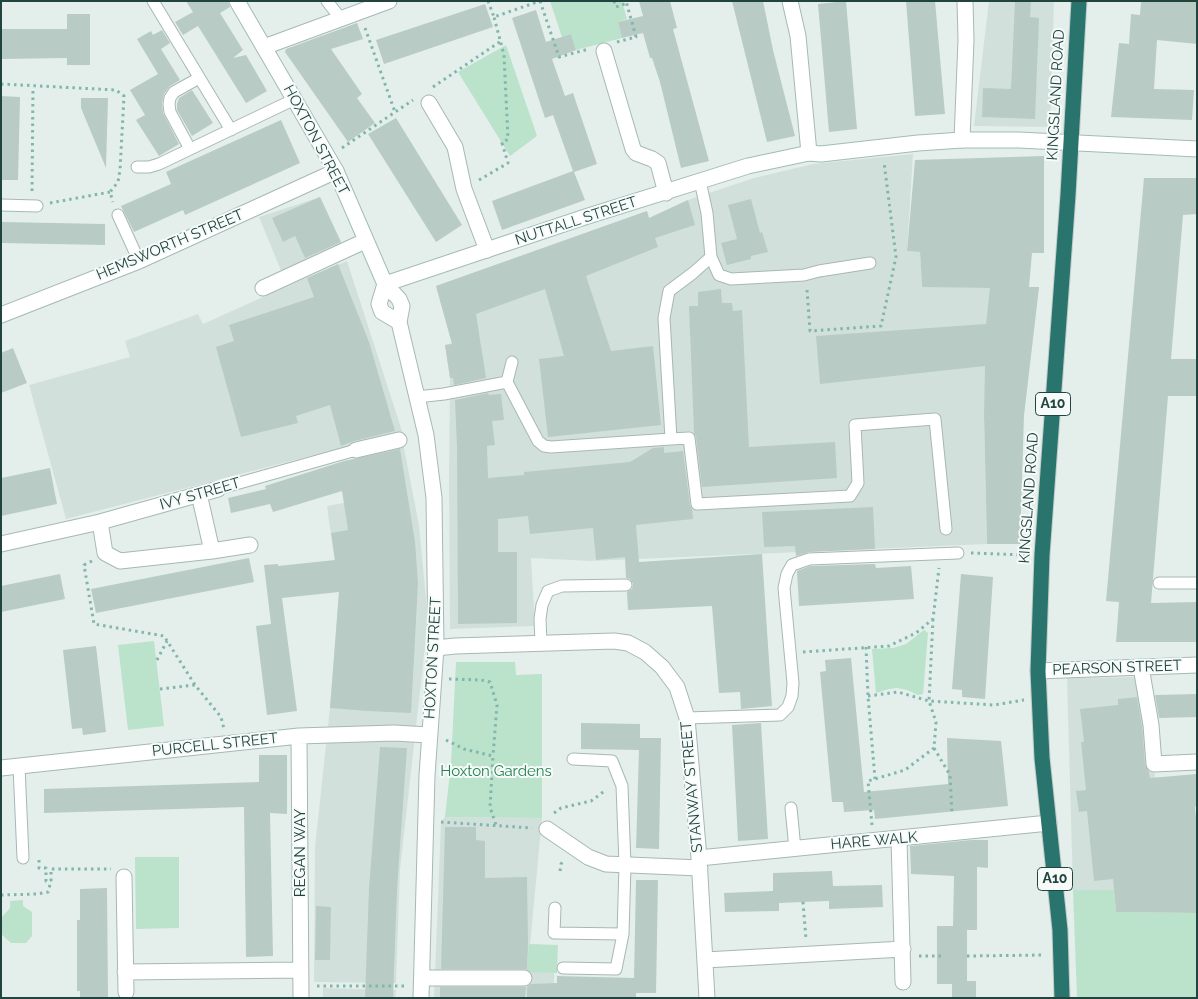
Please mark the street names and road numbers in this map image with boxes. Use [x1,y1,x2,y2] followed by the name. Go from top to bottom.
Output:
[1044,29,1068,161] street label: KINGSLAND ROAD
[279,82,353,198] street label: HOXTON STREET
[513,193,639,249] street label: NUTTALL STREET
[94,206,246,284] street label: HEMSWORTH STREET
[1036,392,1070,416] road number: A10
[1015,432,1043,564] street label: KINGSLAND ROAD
[158,474,242,514] street label: IVY STREET
[421,597,445,719] street label: HOXTON STREET
[1052,657,1182,679] street label: PEARSON STREET
[677,721,707,853] street label: STANWAY STREET
[151,729,279,761] street label: PURCELL STREET
[291,809,309,897] street label: REGAN WAY
[830,828,918,854] street label: HARE WALK
[1038,868,1072,891] road number: A10

